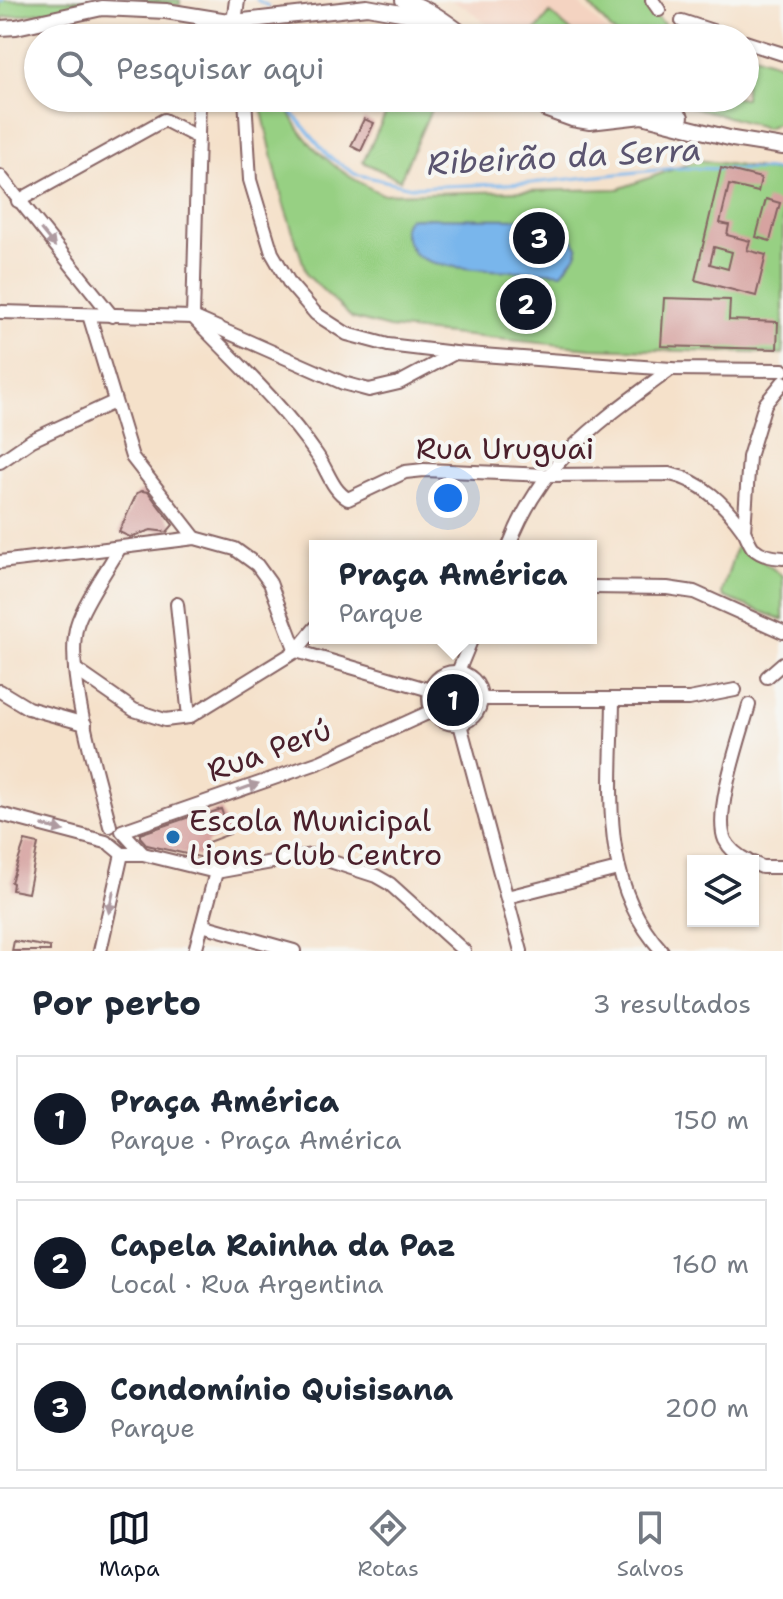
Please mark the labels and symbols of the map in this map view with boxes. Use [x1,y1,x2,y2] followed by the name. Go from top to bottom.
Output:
[426,127,702,185] water label: Ribeirão da Serra
[513,208,565,268] pin: 3
[39,228,56,248] one-way arrow
[500,274,552,334] pin: 2
[416,428,594,469] street label: Rua Uruguai
[428,478,468,518] your location
[427,670,479,730] pin: 1
[201,709,337,791] street label: Rua Perú
[237,780,261,792] one-way arrow
[189,800,442,875] place label: Escola Municipal Lions Club Centro
[40,823,65,835] one-way arrow
[164,828,182,846] marker: Escola Municipal Lions Club Centro
[104,890,117,915] one-way arrow

